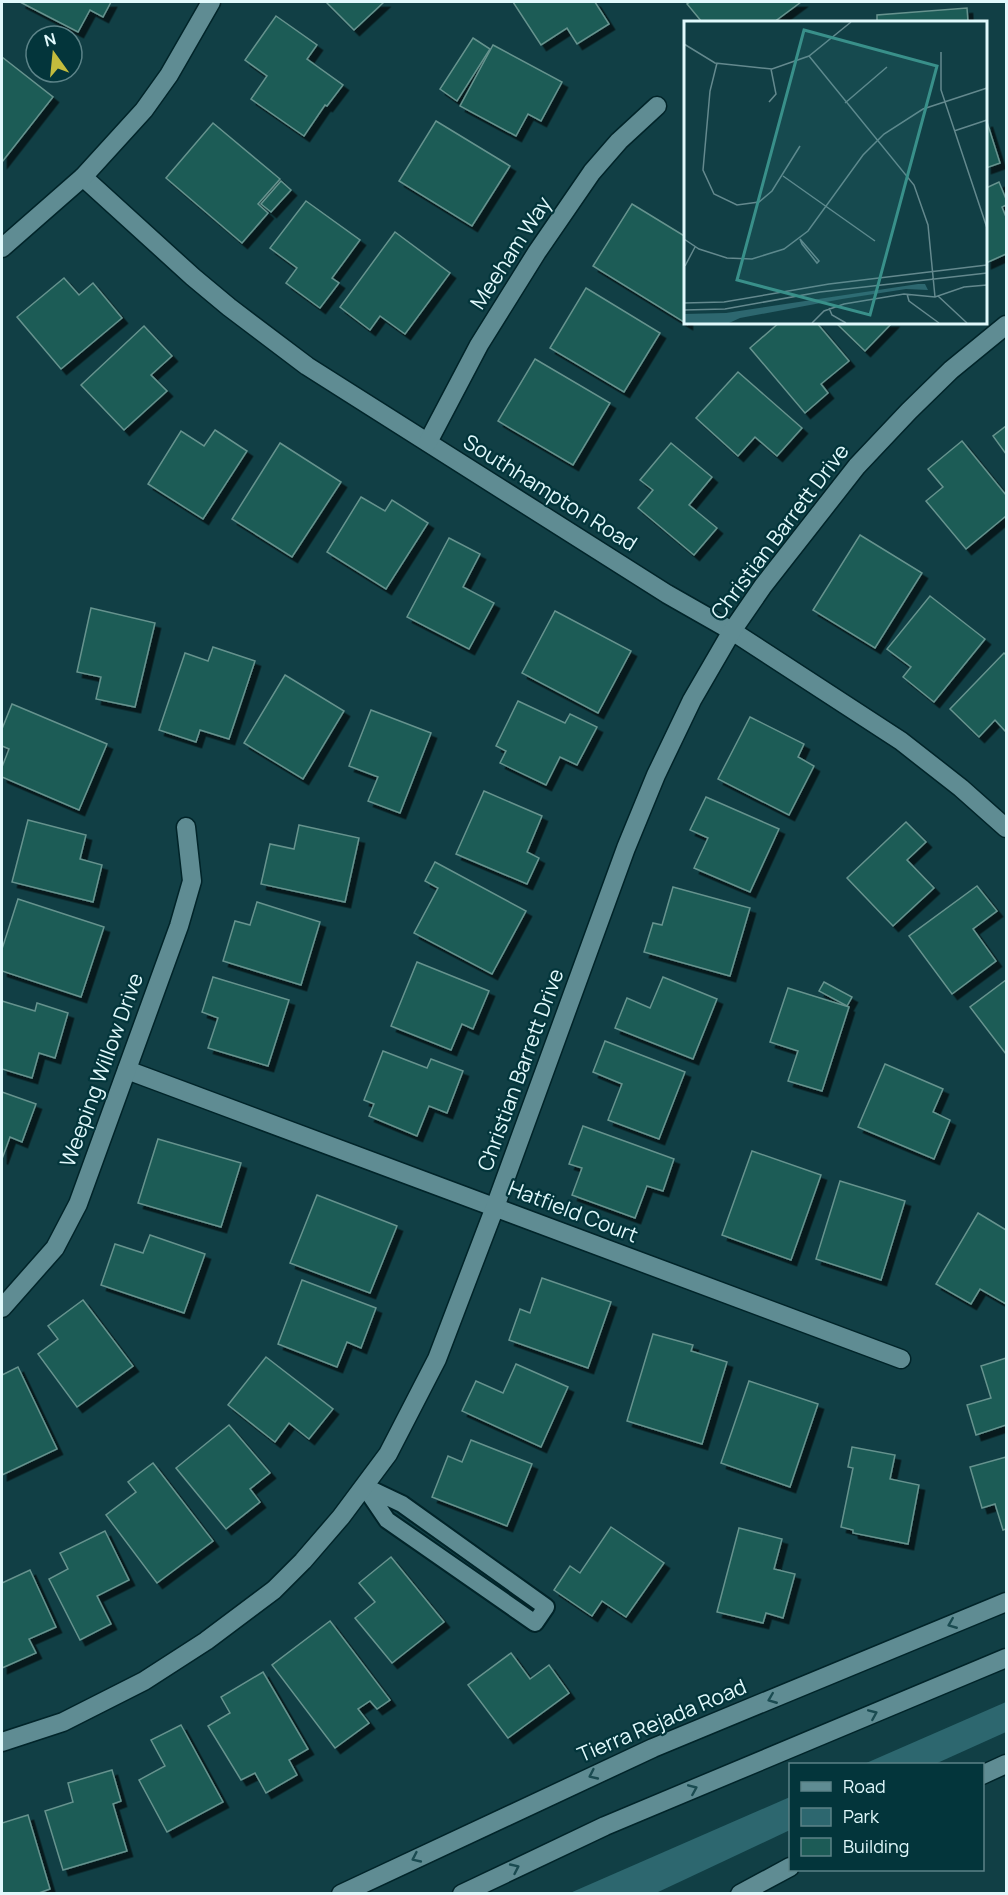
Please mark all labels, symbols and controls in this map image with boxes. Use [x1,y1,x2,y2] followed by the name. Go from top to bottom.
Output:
[684,21,987,324] inset map
[24,24,84,84] north arrow
[42,27,59,52] text: N
[463,191,557,314] street label: Meeham Way
[458,427,643,557] street label: Southhampton Road
[704,438,855,625] street label: Christian Barrett Drive
[470,965,570,1175] street label: Christian Barrett Drive
[53,969,149,1170] street label: Weeping Willow Drive
[504,1173,642,1249] street label: Hatfield Court
[948,1617,959,1629] one-way arrow
[573,1672,750,1768] street label: Tierra Rejada Road
[768,1692,779,1704] one-way arrow
[867,1709,878,1721] one-way arrow
[789,1763,984,1871] legend
[589,1768,600,1780] one-way arrow
[843,1774,886,1798] text: Road
[687,1784,698,1796] one-way arrow
[843,1804,880,1828] text: Park
[843,1834,909,1858] text: Building
[412,1850,423,1862] one-way arrow
[508,1864,519,1876] one-way arrow

